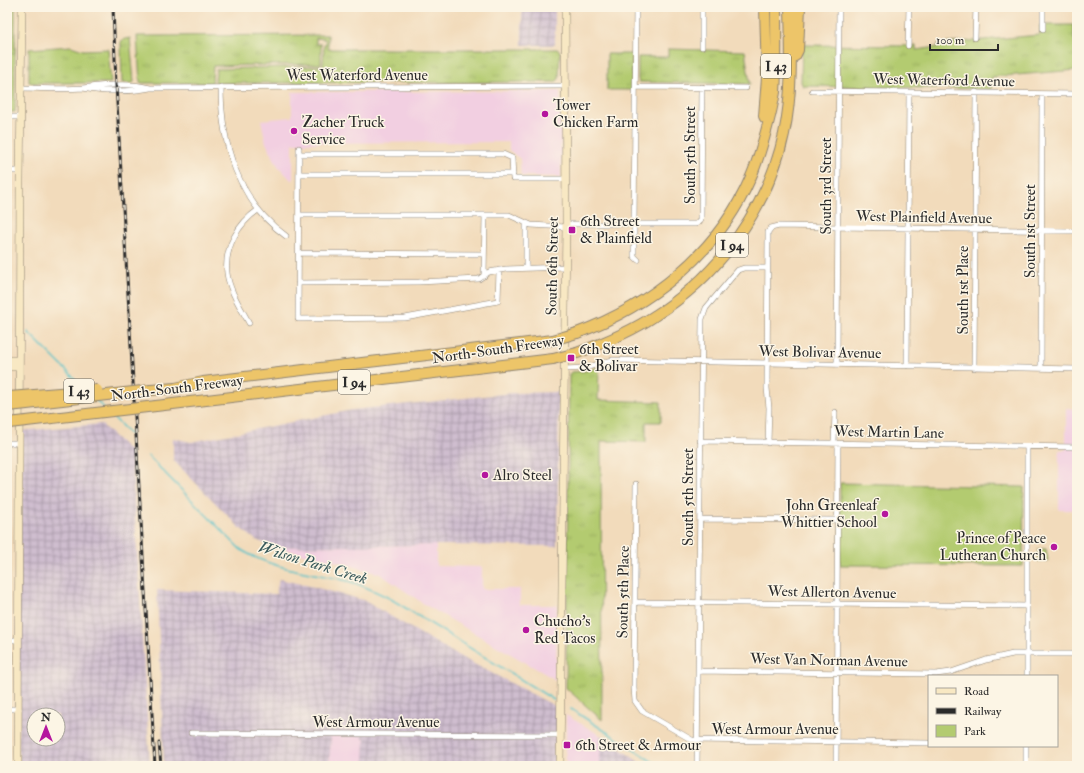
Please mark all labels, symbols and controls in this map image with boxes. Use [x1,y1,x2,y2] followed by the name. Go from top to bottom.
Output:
[930,26,998,52] scale bar
[936,33,965,48] text: 100 m
[761,54,791,78] road number: I 43
[285,66,428,85] street label: West Waterford Avenue
[872,70,1015,91] street label: West Waterford Avenue
[553,96,639,132] place label: Tower Chicken Farm
[681,106,700,204] street label: South 5th Street
[540,109,550,119] marker: Tower Chicken Farm
[302,113,384,149] place label: Zacher Truck Service
[289,126,299,136] marker: Zacher Truck Service
[817,137,836,235] street label: South 3rd Street
[1021,184,1040,278] street label: South 1st Street
[855,207,992,228] street label: West Plainfield Avenue
[580,212,653,248] place label: 6th Street & Plainfield
[542,216,563,316] street label: South 6th Street
[567,225,577,235] marker: 6th Street & Plainfield
[716,233,748,257] road number: I 94
[954,246,973,334] street label: South 1st Place
[431,331,566,368] street label: North-South Freeway
[579,340,639,376] place label: 6th Street & Bolivar
[757,342,882,363] street label: West Bolivar Avenue
[566,353,576,363] marker: 6th Street & Bolivar
[338,370,370,394] road number: I 94
[110,371,245,406] street label: North-South Freeway
[64,379,94,403] road number: I 43
[833,422,944,443] street label: West Martin Lane
[679,448,698,546] street label: South 5th Street
[492,466,552,485] place label: Alro Steel
[480,470,490,480] marker: Alro Steel
[780,496,879,532] place label: John Greenleaf Whittier School
[880,509,890,519] marker: John Greenleaf Whittier School
[940,529,1046,565] place label: Prince of Peace Lutheran Church
[256,537,370,589] water label: Wilson Park Creek
[1049,542,1059,552] marker: Prince of Peace Lutheran Church
[613,545,634,639] street label: South 5th Place
[766,582,897,603] street label: West Allerton Avenue
[534,612,595,648] place label: Chucho's Red Tacos
[521,625,531,635] marker: Chucho's Red Tacos
[749,650,908,671] street label: West Van Norman Avenue
[928,675,1058,747] legend
[964,684,989,699] text: Road
[964,704,1002,719] text: Railway
[26,707,66,747] north arrow
[40,711,52,724] text: N
[311,713,440,732] street label: West Armour Avenue
[710,720,839,739] street label: West Armour Avenue
[964,724,986,739] text: Park
[575,736,701,755] place label: 6th Street & Armour
[562,740,572,750] marker: 6th Street & Armour

